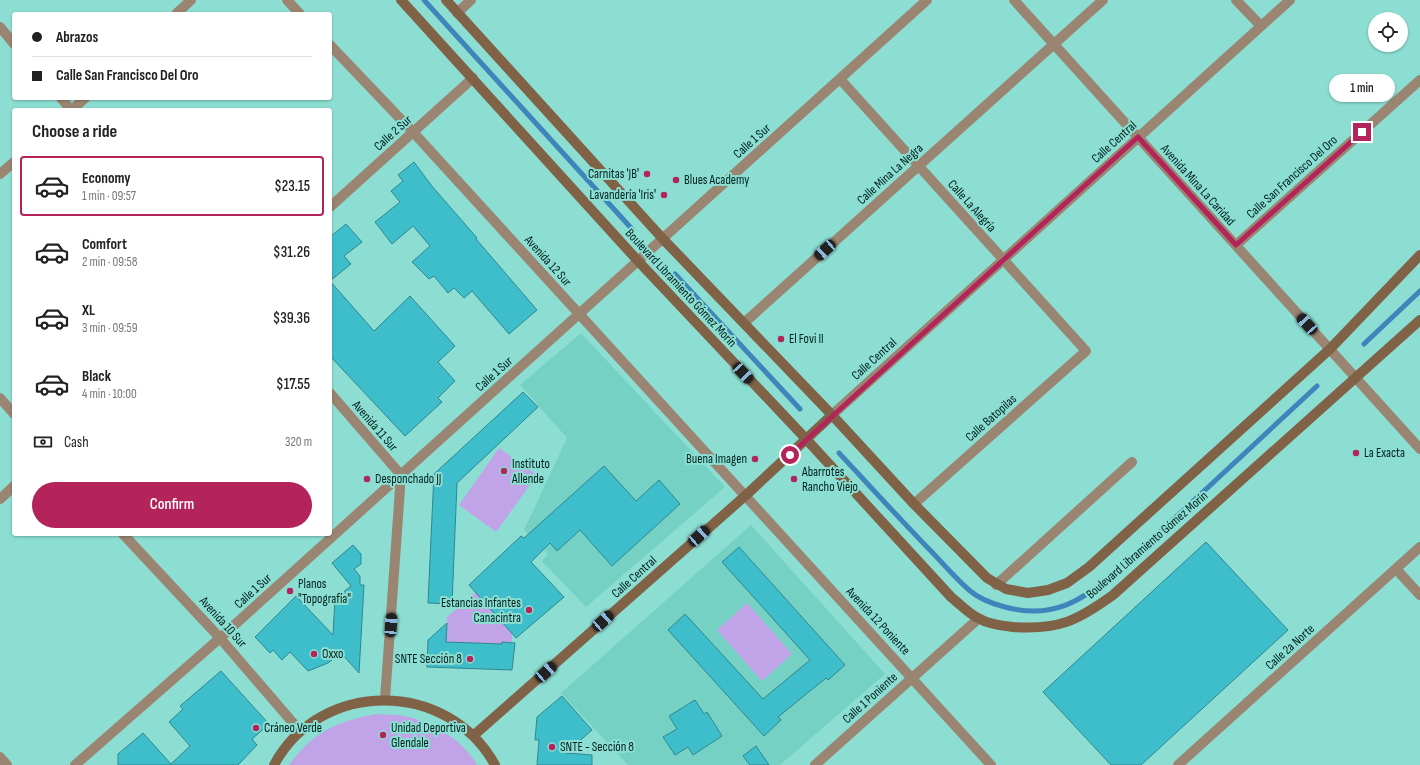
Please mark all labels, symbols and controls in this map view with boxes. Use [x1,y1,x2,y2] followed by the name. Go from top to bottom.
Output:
[1368,12,1408,52] map controls
[1368,12,1408,52] button: locate
[56,28,98,47] text: Abrazos
[56,66,198,85] text: Calle San Francisco Del Oro
[1329,74,1395,102] callout: 1 min
[1350,80,1374,96] text: 1 min
[371,112,415,154] street label: Calle 2 Sur
[1088,118,1140,166] street label: Calle Central
[730,120,774,162] street label: Calle 1 Sur
[32,121,117,142] text: Choose a ride
[1353,123,1371,141] route end
[1243,132,1341,222] street label: Calle San Francisco Del Oro
[854,140,926,208] street label: Calle Mina La Negra
[1157,140,1239,229] street label: Avenida Mina La Caridad
[588,166,639,182] place label: Carnitas 'JB'
[34,168,70,204] icon: car
[82,169,131,188] text: Economy
[642,169,652,179] marker: Carnitas 'JB'
[684,172,749,188] place label: Blues Academy
[671,175,681,185] marker: Blues Academy
[274,177,310,196] text: $23.15
[944,177,1000,235] street label: Calle La Alegría
[589,187,656,203] place label: Lavandería 'Iris'
[82,188,136,204] text: 1 min · 09:57
[659,190,669,200] marker: Lavandería 'Iris'
[622,225,740,351] street label: Boulevard Libramiento Gómez Morín
[520,232,575,290] street label: Avenida 12 Sur
[34,234,70,270] icon: car
[82,235,127,254] text: Comfort
[812,238,838,262] car
[273,243,310,262] text: $31.26
[82,254,137,270] text: 2 min · 09:58
[34,300,70,336] icon: car
[82,301,95,320] text: XL
[273,309,310,328] text: $39.36
[1295,311,1319,337] car
[82,320,138,336] text: 3 min · 09:59
[789,331,824,347] place label: El Fovi II
[776,334,786,344] marker: El Fovi II
[848,335,900,383] street label: Calle Central
[472,353,516,395] street label: Calle 1 Sur
[730,360,756,386] car
[34,366,70,402] icon: car
[82,367,111,386] text: Black
[276,375,310,394] text: $17.55
[82,386,137,402] text: 4 min · 10:00
[962,391,1020,445] street label: Calle Batopilas
[348,397,402,455] street label: Avenida 11 Sur
[32,431,54,453] icon: cash
[64,433,89,452] text: Cash
[285,434,312,450] text: 320 m
[1364,445,1405,461] place label: La Exacta
[781,446,799,464] route start
[1351,448,1361,458] marker: La Exacta
[686,451,747,467] place label: Buena Imagen
[750,454,760,464] marker: Buena Imagen
[511,456,550,487] place label: Instituto Allende
[801,464,858,495] place label: Abarrotes Rancho Viejo
[499,466,509,476] marker: Instituto Allende
[375,471,442,487] place label: Desponchado JJ
[362,474,372,484] marker: Desponchado JJ
[789,474,799,484] marker: Abarrotes Rancho Viejo
[32,482,312,528] button: Confirm
[1083,488,1211,602] street label: Boulevard Libramiento Gómez Morín
[686,524,712,548] car
[608,553,660,601] street label: Calle Central
[231,570,275,612] street label: Calle 1 Sur
[298,576,351,607] place label: Planos "Topografía"
[842,583,914,658] street label: Avenida 12 Poniente
[285,586,295,596] marker: Planos "Topografía"
[195,592,250,651] street label: Avenida 10 Sur
[441,595,521,626] place label: Estancias Infantes Canacintra
[524,605,534,615] marker: Estancias Infantes Canacintra
[590,609,616,633] car
[384,613,398,637] car
[1262,621,1318,673] street label: Calle 2a Norte
[322,646,343,662] place label: Oxxo
[309,649,319,659] marker: Oxxo
[395,651,462,667] place label: SNTE Sección 8
[465,654,475,664] marker: SNTE Sección 8
[533,660,559,684] car
[839,669,901,727] street label: Calle 1 Poniente
[264,720,322,736] place label: Cráneo Verde
[391,720,466,751] place label: Unidad Deportiva Glendale
[251,723,261,733] marker: Cráneo Verde
[378,730,388,740] marker: Unidad Deportiva Glendale
[560,739,634,755] place label: SNTE - Sección 8
[547,742,557,752] marker: SNTE - Sección 8

